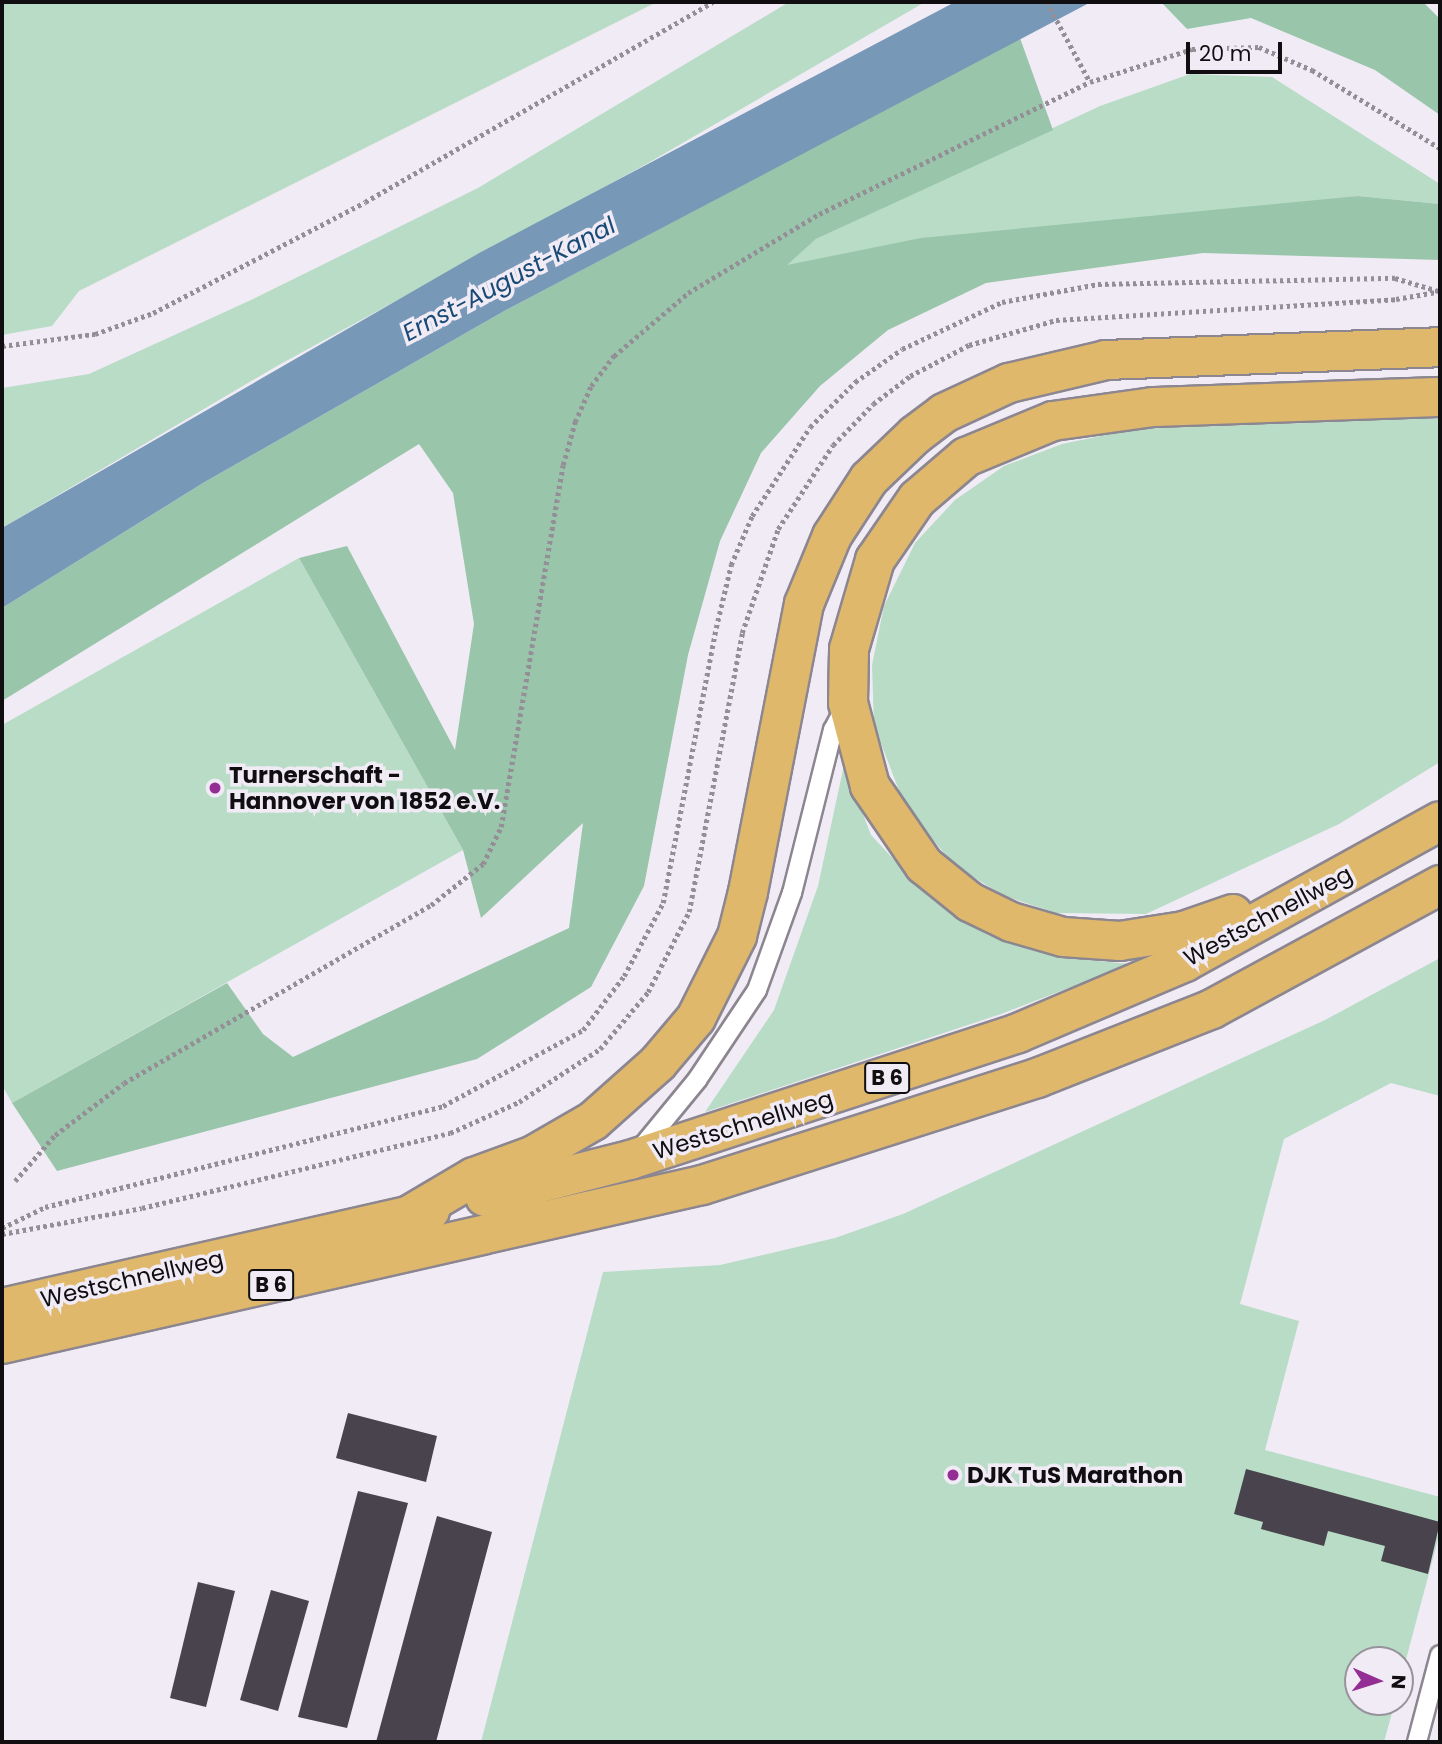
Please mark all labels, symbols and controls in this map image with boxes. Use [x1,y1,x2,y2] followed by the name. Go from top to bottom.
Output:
[1190,28,1286,72] scale bar
[1199,39,1252,68] text: 20 m
[398,211,620,347] water label: Ernst-August-Kanal
[229,761,500,815] place label: Turnerschaft - Hannover von 1852 e.V.
[207,780,223,796] marker: Turnerschaft - Hannover von 1852 e.V.
[1179,860,1357,972] street label: Westschnellweg
[862,1060,912,1096] road number: B 6
[650,1085,836,1165] street label: Westschnellweg
[38,1245,226,1313] street label: Westschnellweg
[246,1268,296,1302] road number: B 6
[967,1461,1183,1489] place label: DJK TuS Marathon
[945,1467,961,1483] marker: DJK TuS Marathon
[1344,1646,1414,1716] north arrow
[1385,1674,1412,1690] text: N

